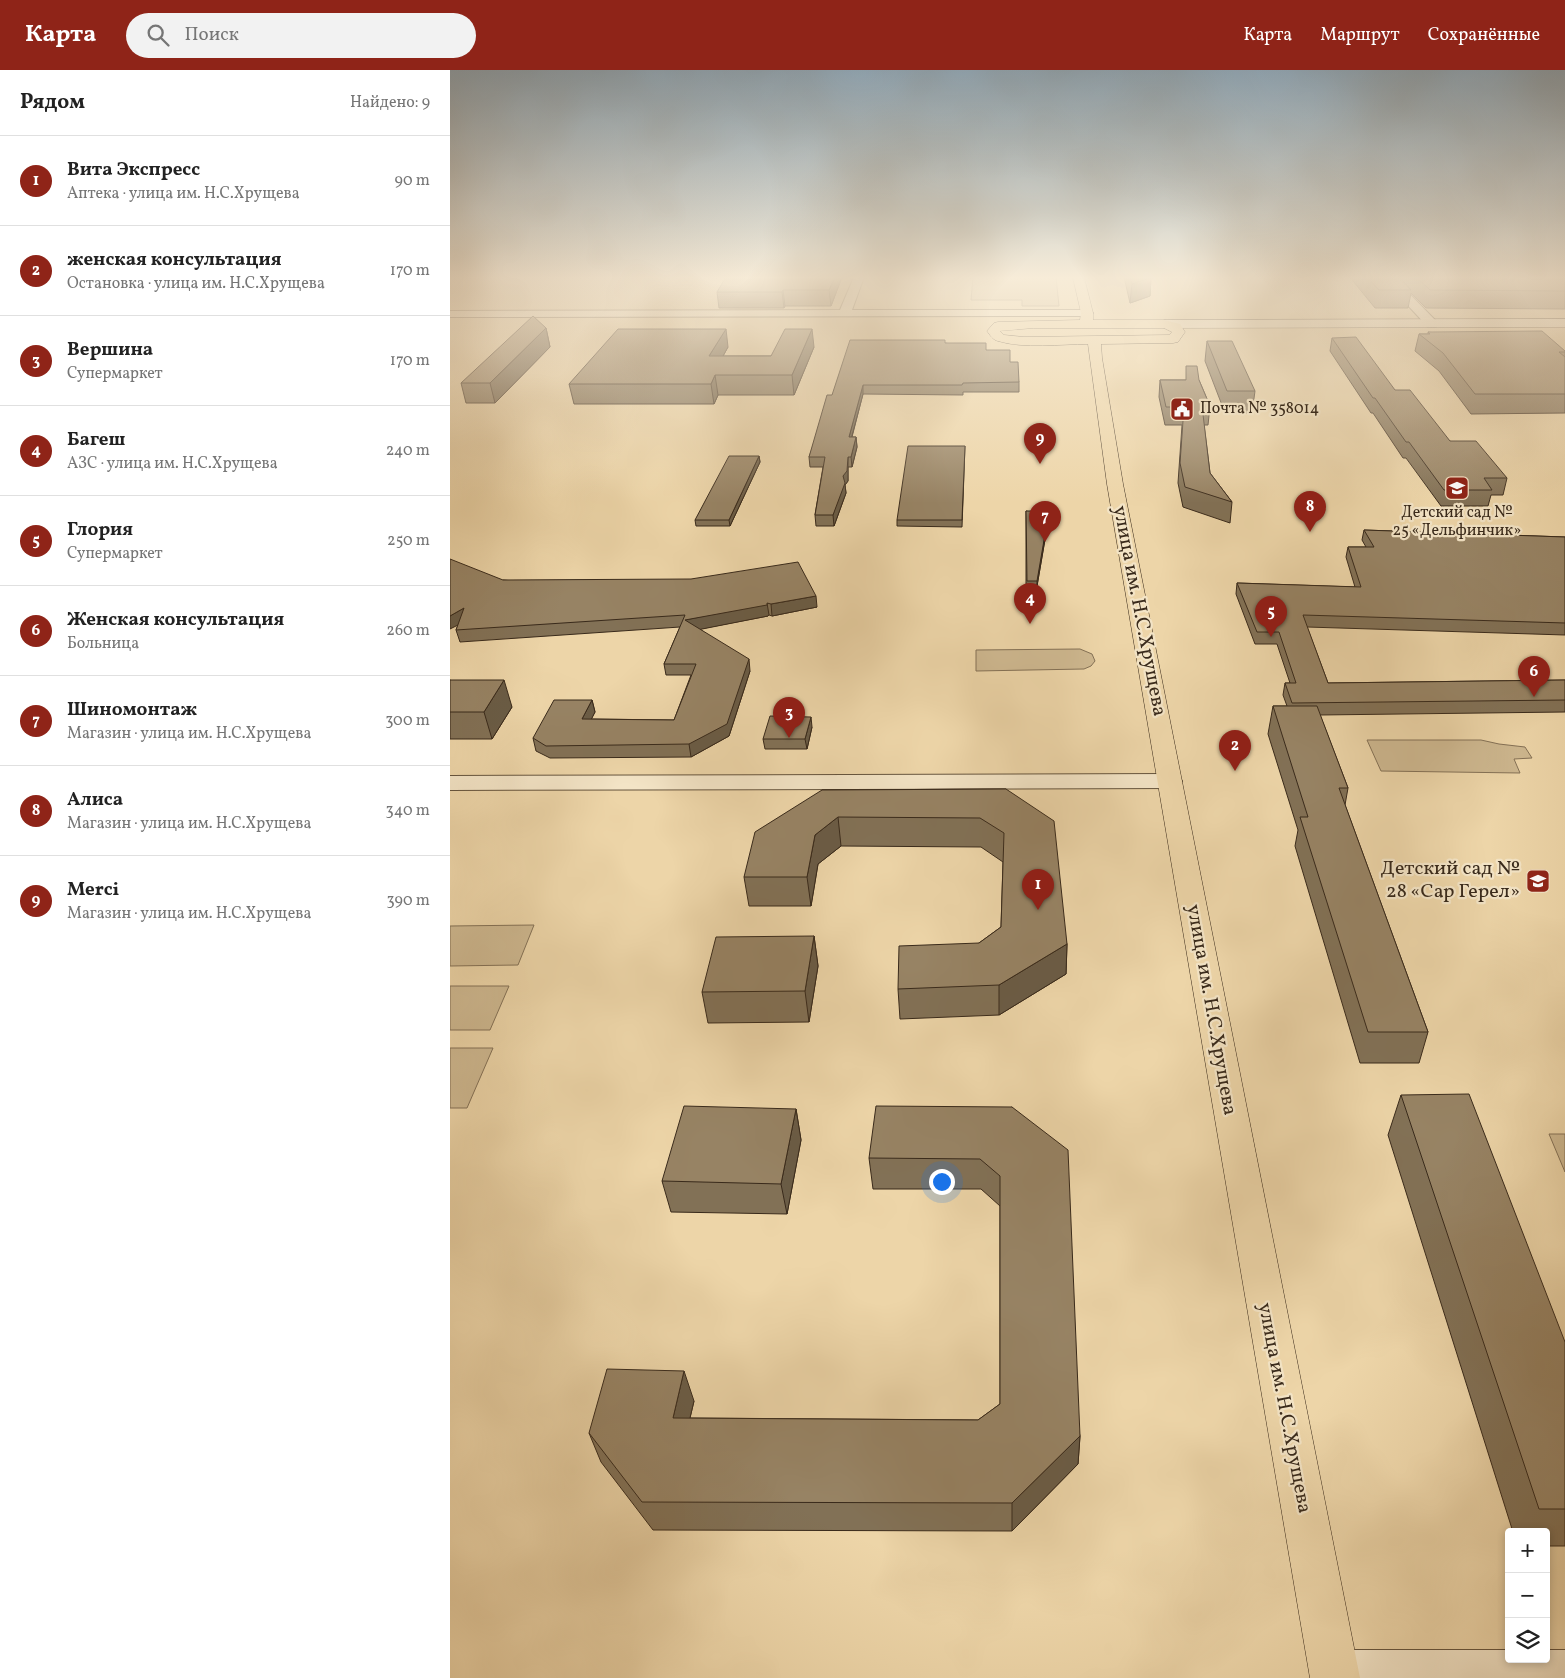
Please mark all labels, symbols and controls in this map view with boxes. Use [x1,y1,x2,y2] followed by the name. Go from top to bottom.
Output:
[126,13,476,58] search box
[25,18,96,52] text: Карта
[144,21,172,49] icon: search
[184,22,239,48] text: Поиск
[1243,23,1292,48] text: Карта
[1320,23,1400,48] text: Маршрут
[1428,23,1540,48] text: Сохранённые
[20,88,85,117] text: Рядом
[350,92,430,114] text: Найдено: 9
[67,157,200,183] text: Вита Экспресс
[33,170,39,192] text: 1
[394,170,430,192] text: 90 m
[67,183,300,205] text: Аптека · улица им. Н.С.Хрущева
[67,247,282,273] text: женская консультация
[32,260,40,282] text: 2
[390,260,430,282] text: 170 m
[67,273,325,295] text: Остановка · улица им. Н.С.Хрущева
[67,337,153,363] text: Вершина
[32,350,40,372] text: 3
[390,350,430,372] text: 170 m
[67,363,163,385] text: Супермаркет
[1169,396,1195,422] public building icon: Почта № 358014
[1200,398,1319,420] place label: Почта № 358014
[1024,423,1056,464] pin: 9
[67,427,125,453] text: Багеш
[31,440,41,462] text: 4
[386,440,430,462] text: 240 m
[67,453,278,475] text: АЗС · улица им. Н.С.Хрущева
[1444,475,1470,501] school or university icon: Детский сад № 25 «Дельфинчик»
[1294,491,1326,532] pin: 8
[1029,501,1061,542] pin: 7
[1393,502,1521,542] place label: Детский сад № 25 «Дельфинчик»
[1105,503,1173,719] street label: улица им. Н.С.Хрущева
[67,517,133,543] text: Глория
[32,530,40,552] text: 5
[387,530,430,552] text: 250 m
[67,543,163,565] text: Супермаркет
[1014,583,1046,624] pin: 4
[1255,596,1287,637] pin: 5
[67,607,284,633] text: Женская консультация
[32,620,40,642] text: 6
[386,620,430,642] text: 260 m
[67,633,139,655] text: Больница
[1518,656,1550,697] pin: 6
[67,697,197,723] text: Шиномонтаж
[773,697,805,738] pin: 3
[32,710,40,732] text: 7
[385,710,430,732] text: 300 m
[67,723,311,745] text: Магазин · улица им. Н.С.Хрущева
[1219,730,1251,771] pin: 2
[67,787,123,813] text: Алиса
[32,800,40,822] text: 8
[386,800,430,822] text: 340 m
[67,813,311,835] text: Магазин · улица им. Н.С.Хрущева
[1381,855,1520,906] place label: Детский сад № 28 «Сар Герел»
[1525,868,1551,894] school or university icon: Детский сад № 28 «Сар Герел»
[1022,869,1054,910] pin: 1
[67,877,119,903] text: Merci
[32,890,40,912] text: 9
[387,890,430,912] text: 390 m
[1179,902,1243,1118] street label: улица им. Н.С.Хрущева
[67,903,311,925] text: Магазин · улица им. Н.С.Хрущева
[929,1169,955,1195] your location
[1250,1300,1318,1516] street label: улица им. Н.С.Хрущева
[1505,1528,1550,1663] map controls
[1505,1528,1550,1573] button: +
[1505,1573,1550,1618] button: −
[1505,1618,1550,1663] button: layers

